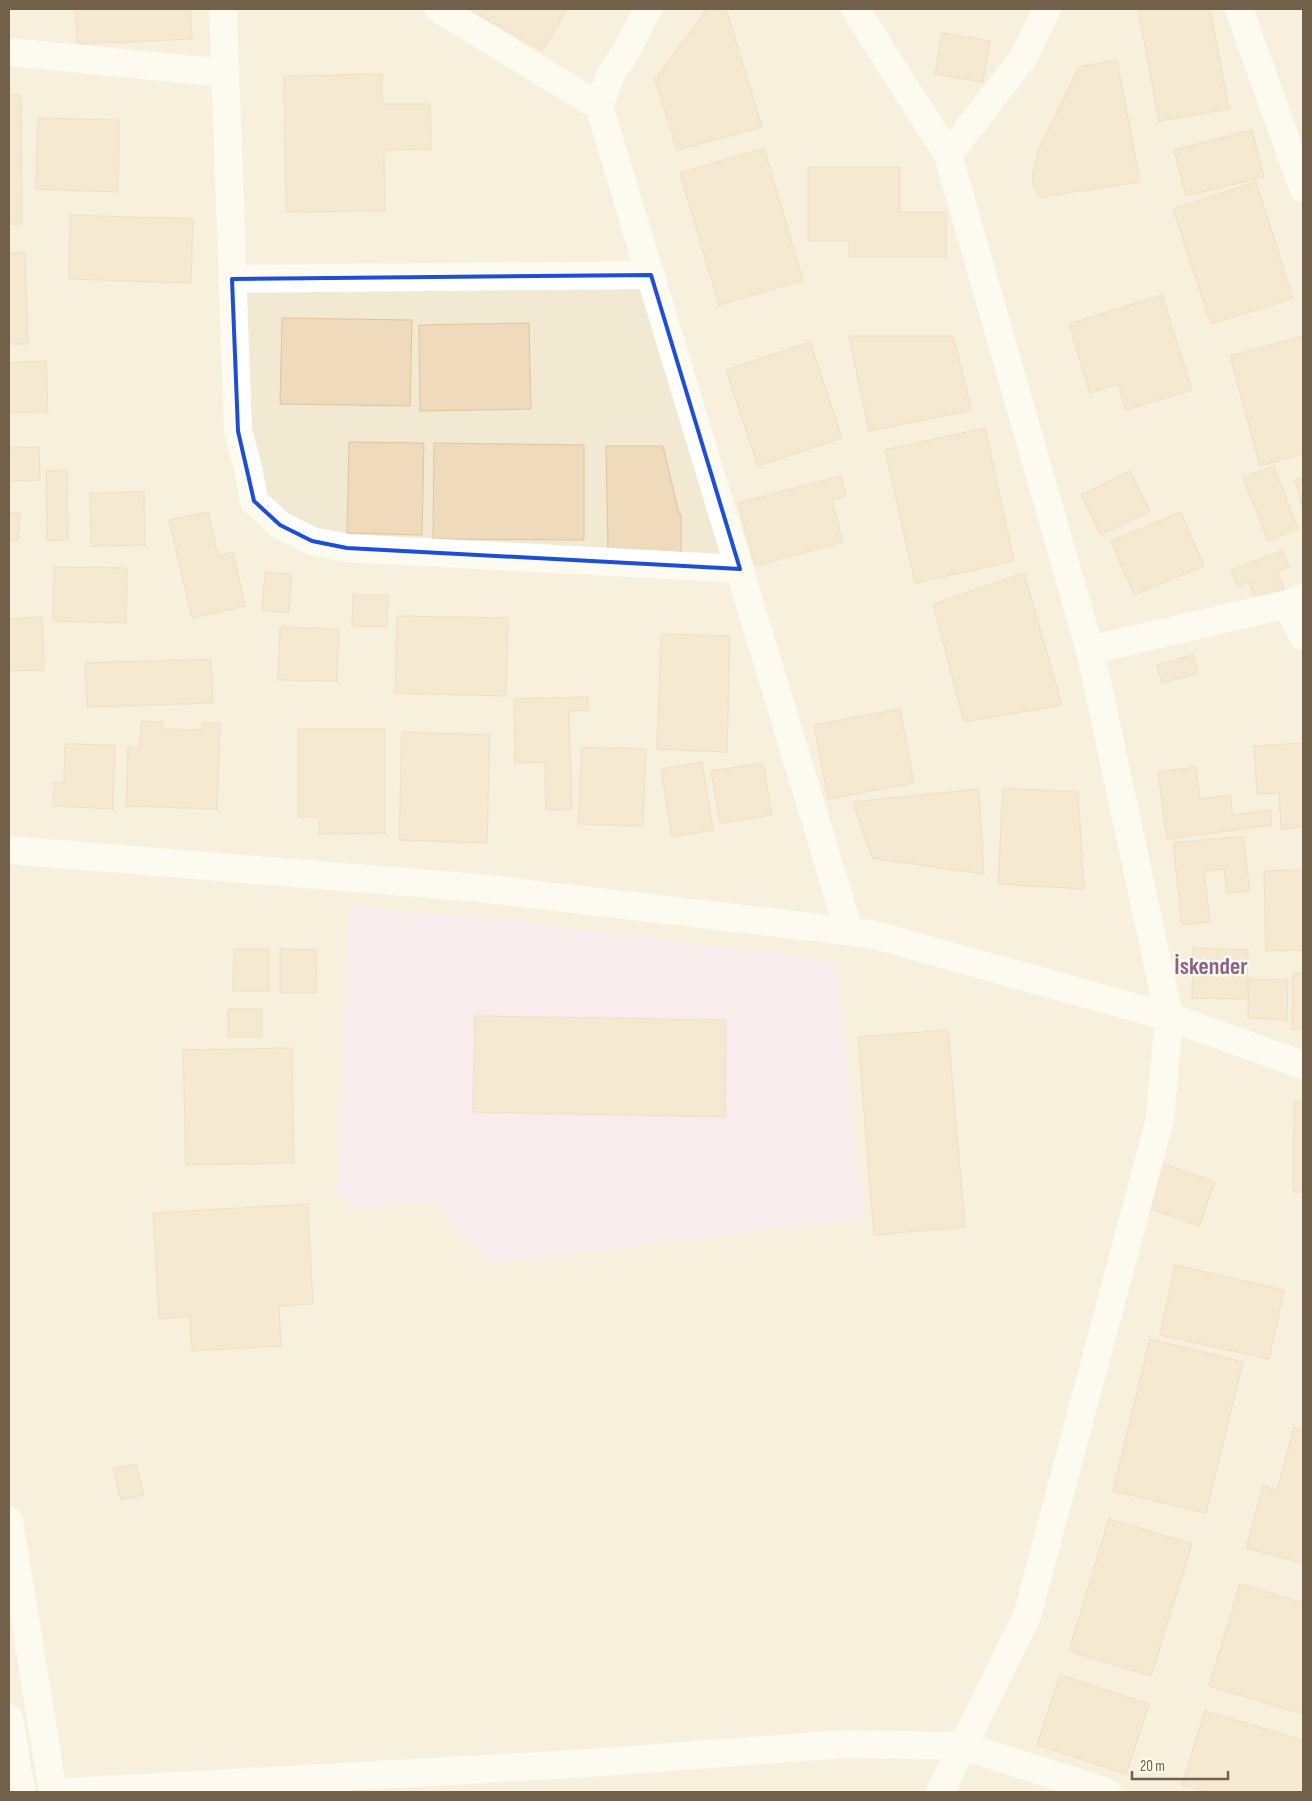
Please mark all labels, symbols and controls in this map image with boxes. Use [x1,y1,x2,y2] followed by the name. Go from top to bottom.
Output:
[1174,952,1248,981] district label: İskender
[1132,1748,1228,1780] scale bar
[1140,1757,1165,1776] text: 20 m

